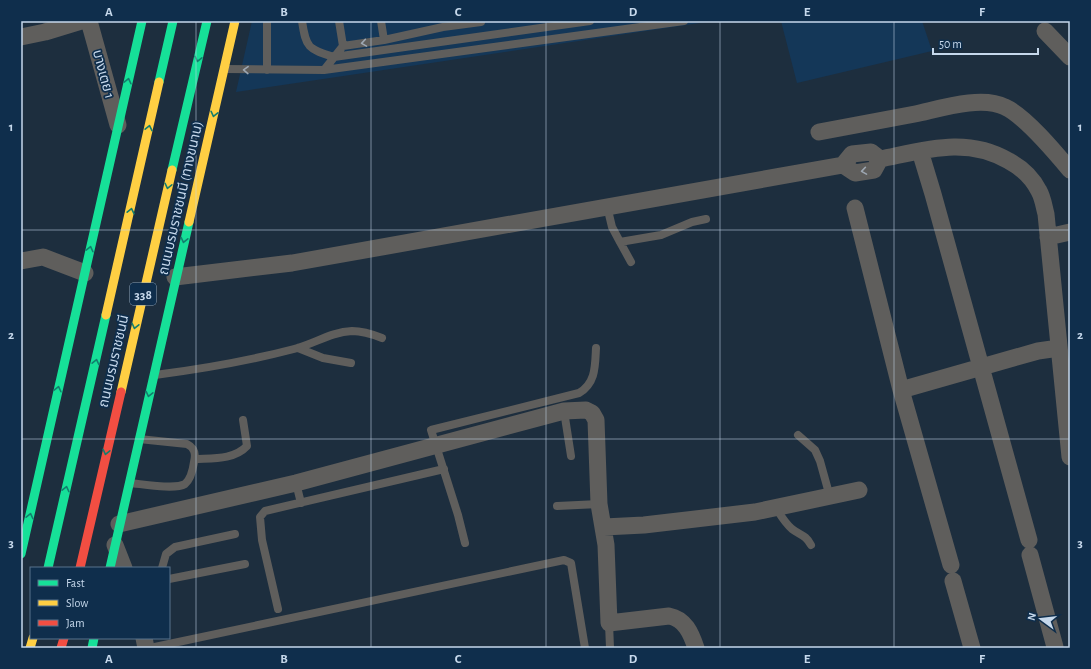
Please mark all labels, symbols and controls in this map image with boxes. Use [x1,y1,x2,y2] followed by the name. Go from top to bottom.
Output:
[105,6,113,19] text: A
[280,6,288,19] text: B
[455,6,462,19] text: C
[629,6,638,19] text: D
[804,6,811,19] text: E
[979,6,986,19] text: F
[933,30,1038,56] scale bar
[361,38,367,47] one-way arrow
[939,38,962,50] text: 50 m
[90,48,116,100] street label: บางเตย 1
[194,56,202,62] one-way arrow
[243,66,249,74] one-way arrow
[124,78,132,84] one-way arrow
[210,110,218,117] one-way arrow
[155,120,206,276] street label: ถนนบรมราชชนนี (ทางขนาน)
[9,121,13,134] text: 1
[1078,121,1082,134] text: 1
[144,125,152,131] one-way arrow
[861,166,867,175] one-way arrow
[164,182,173,189] one-way arrow
[126,208,134,214] one-way arrow
[180,236,189,243] one-way arrow
[86,246,94,252] one-way arrow
[130,283,156,305] road number: 338
[96,313,131,409] street label: ถนนบรมราชชนนี
[132,323,140,329] one-way arrow
[8,329,14,342] text: 2
[1077,329,1083,342] text: 2
[91,359,99,366] one-way arrow
[54,386,62,393] one-way arrow
[145,391,153,397] one-way arrow
[103,449,111,456] one-way arrow
[62,486,70,492] one-way arrow
[25,513,33,519] one-way arrow
[8,537,14,550] text: 3
[1077,537,1083,550] text: 3
[30,567,170,639] legend
[66,577,85,589] text: Fast
[66,597,88,609] text: Slow
[1021,599,1061,639] north arrow
[1026,611,1038,622] text: N
[66,617,85,629] text: Jam
[105,653,113,666] text: A
[280,653,288,666] text: B
[455,653,462,666] text: C
[629,653,638,666] text: D
[804,653,811,666] text: E
[979,653,986,666] text: F

